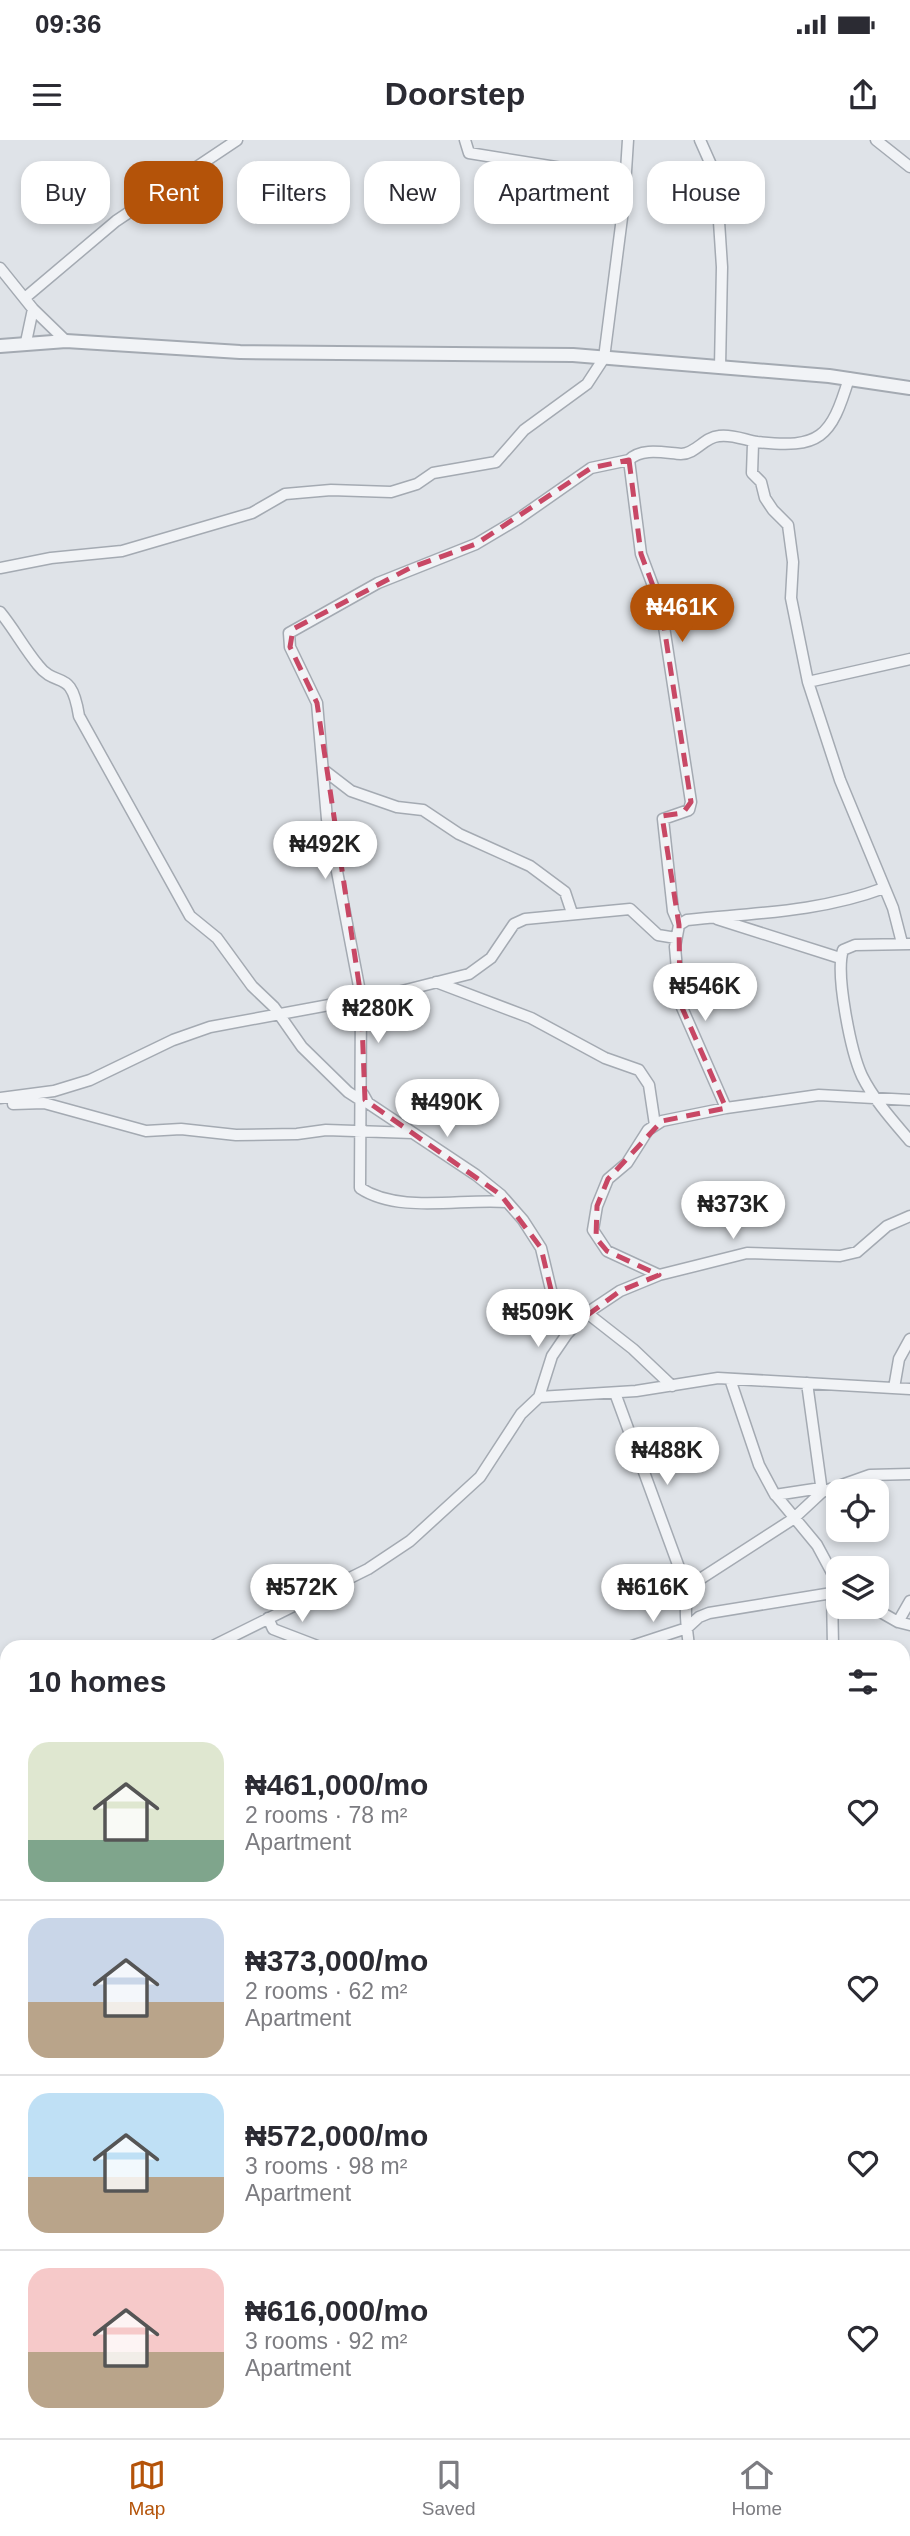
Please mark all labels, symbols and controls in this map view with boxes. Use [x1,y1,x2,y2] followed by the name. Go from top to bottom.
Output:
[35,9,102,39] text: 09:36
[28,76,66,114] icon: menu
[385,76,525,112] text: Doorstep
[844,76,882,114] icon: share
[21,161,110,224] chip: Buy
[124,161,223,224] chip: Rent
[237,161,350,224] chip: Filters
[364,161,460,224] chip: New
[474,161,633,224] chip: Apartment
[647,161,765,224] chip: House
[633,584,731,644] pin: ₦461K
[646,594,718,620] text: ₦461K
[276,822,374,881] pin: ₦492K
[289,831,361,857] text: ₦492K
[656,964,754,1023] pin: ₦546K
[669,973,741,999] text: ₦546K
[329,986,427,1045] pin: ₦280K
[342,995,414,1021] text: ₦280K
[398,1080,496,1139] pin: ₦490K
[411,1089,483,1115] text: ₦490K
[684,1182,782,1241] pin: ₦373K
[697,1191,769,1217] text: ₦373K
[489,1290,587,1349] pin: ₦509K
[502,1299,574,1325] text: ₦509K
[618,1428,716,1487] pin: ₦488K
[631,1437,703,1463] text: ₦488K
[826,1479,889,1619] map controls
[826,1479,889,1542] button: locate
[826,1556,889,1619] button: layers
[253,1564,351,1624] pin: ₦572K
[604,1564,702,1624] pin: ₦616K
[266,1574,338,1600] text: ₦572K
[617,1574,689,1600] text: ₦616K
[844,1663,882,1701] icon: filters
[28,1665,166,1698] text: 10 homes
[245,1768,428,1801] text: ₦461,000/mo
[84,1770,168,1854] icon: home
[844,1793,882,1831] icon: heart
[245,1802,407,1828] text: 2 rooms · 78 m²
[245,1829,351,1855] text: Apartment
[245,1944,428,1977] text: ₦373,000/mo
[84,1946,168,2030] icon: home
[844,1969,882,2007] icon: heart
[245,1978,407,2004] text: 2 rooms · 62 m²
[245,2005,351,2031] text: Apartment
[245,2119,428,2152] text: ₦572,000/mo
[84,2121,168,2205] icon: home
[844,2144,882,2182] icon: heart
[245,2153,407,2179] text: 3 rooms · 98 m²
[245,2180,351,2206] text: Apartment
[245,2294,428,2327] text: ₦616,000/mo
[84,2296,168,2380] icon: home
[844,2319,882,2357] icon: heart
[245,2328,407,2354] text: 3 rooms · 92 m²
[245,2355,351,2381] text: Apartment
[128,2456,166,2520] tab: Map
[422,2456,476,2520] tab: Saved
[731,2456,782,2520] tab: Home

